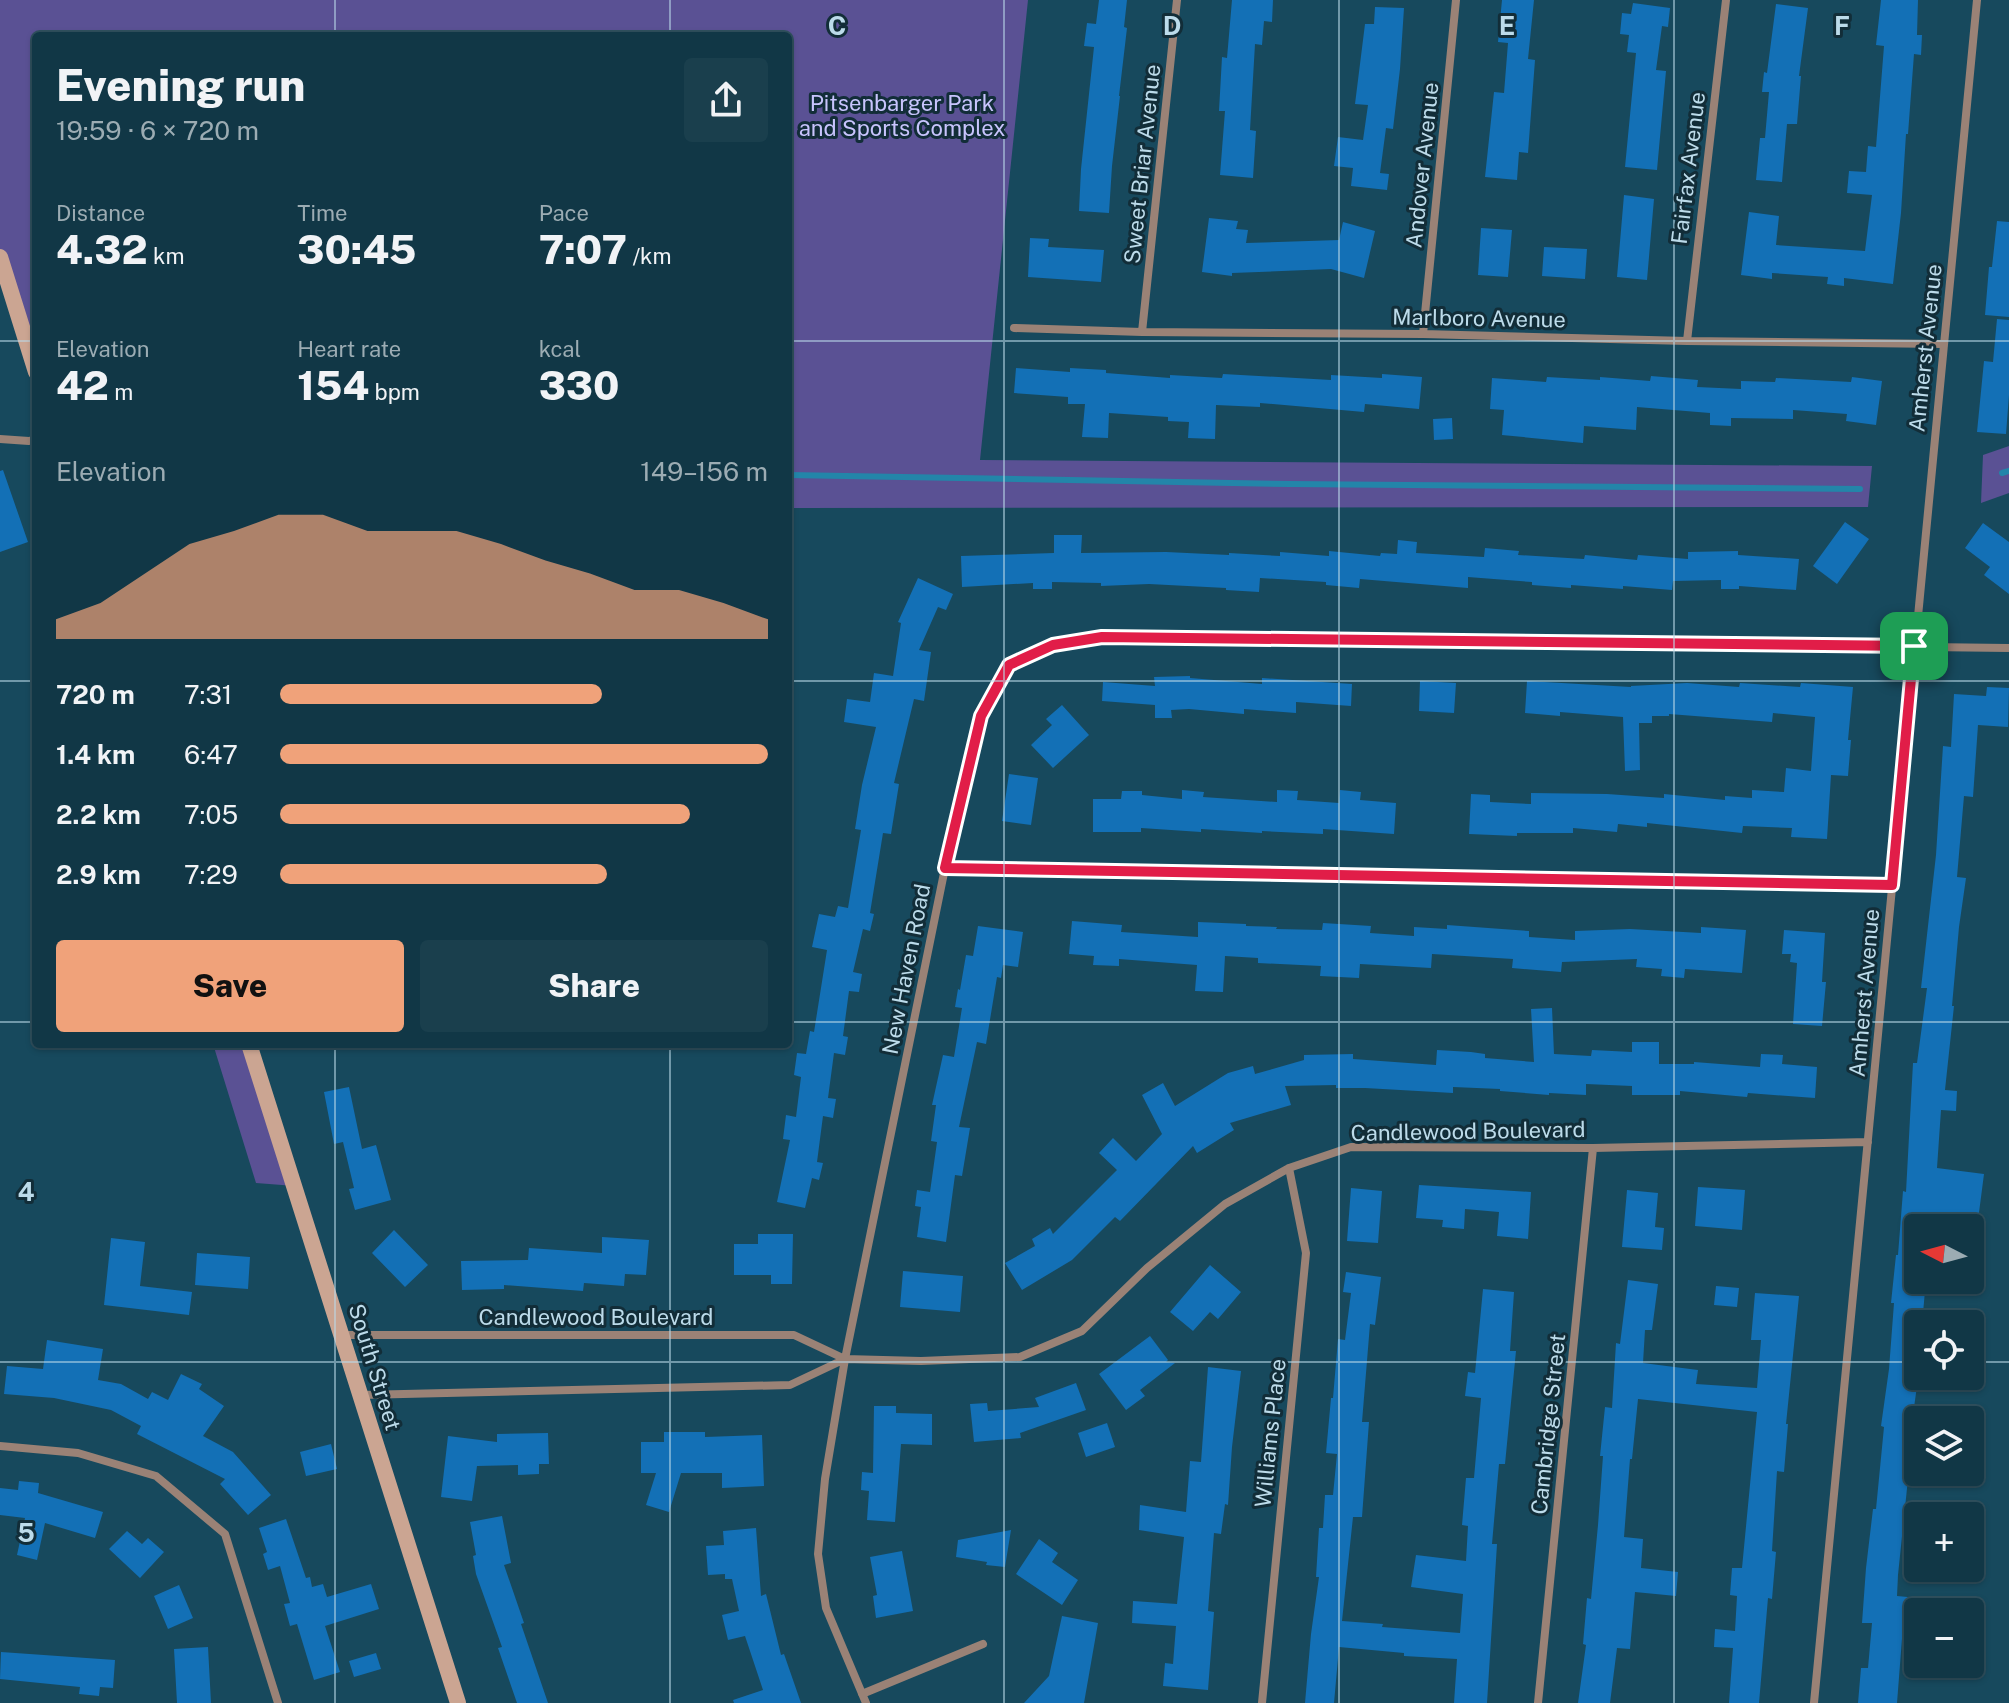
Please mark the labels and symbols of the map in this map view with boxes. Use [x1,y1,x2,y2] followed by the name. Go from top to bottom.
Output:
[828,10,846,41] text: C
[1163,10,1181,41] text: D
[1499,10,1515,41] text: E
[1834,10,1850,41] text: F
[1119,63,1165,265] street label: Sweet Briar Avenue
[1400,81,1444,249] street label: Andover Avenue
[799,90,1005,141] park label: Pitsenbarger Park and Sports Complex
[1666,90,1710,246] street label: Fairfax Avenue
[1903,263,1947,433] street label: Amherst Avenue
[1392,303,1566,333] street label: Marlboro Avenue
[1880,612,1948,680] pin
[877,881,935,1057] street label: New Haven Road
[1844,908,1884,1078] street label: Amherst Avenue
[1350,1116,1586,1146] street label: Candlewood Boulevard
[17,1176,35,1207] text: 4
[1904,1214,1984,1294] north arrow
[343,1301,407,1433] street label: South Street
[479,1304,713,1330] street label: Candlewood Boulevard
[1526,1332,1570,1516] street label: Cambridge Street
[1249,1357,1291,1509] street label: Williams Place
[17,1517,35,1548] text: 5

